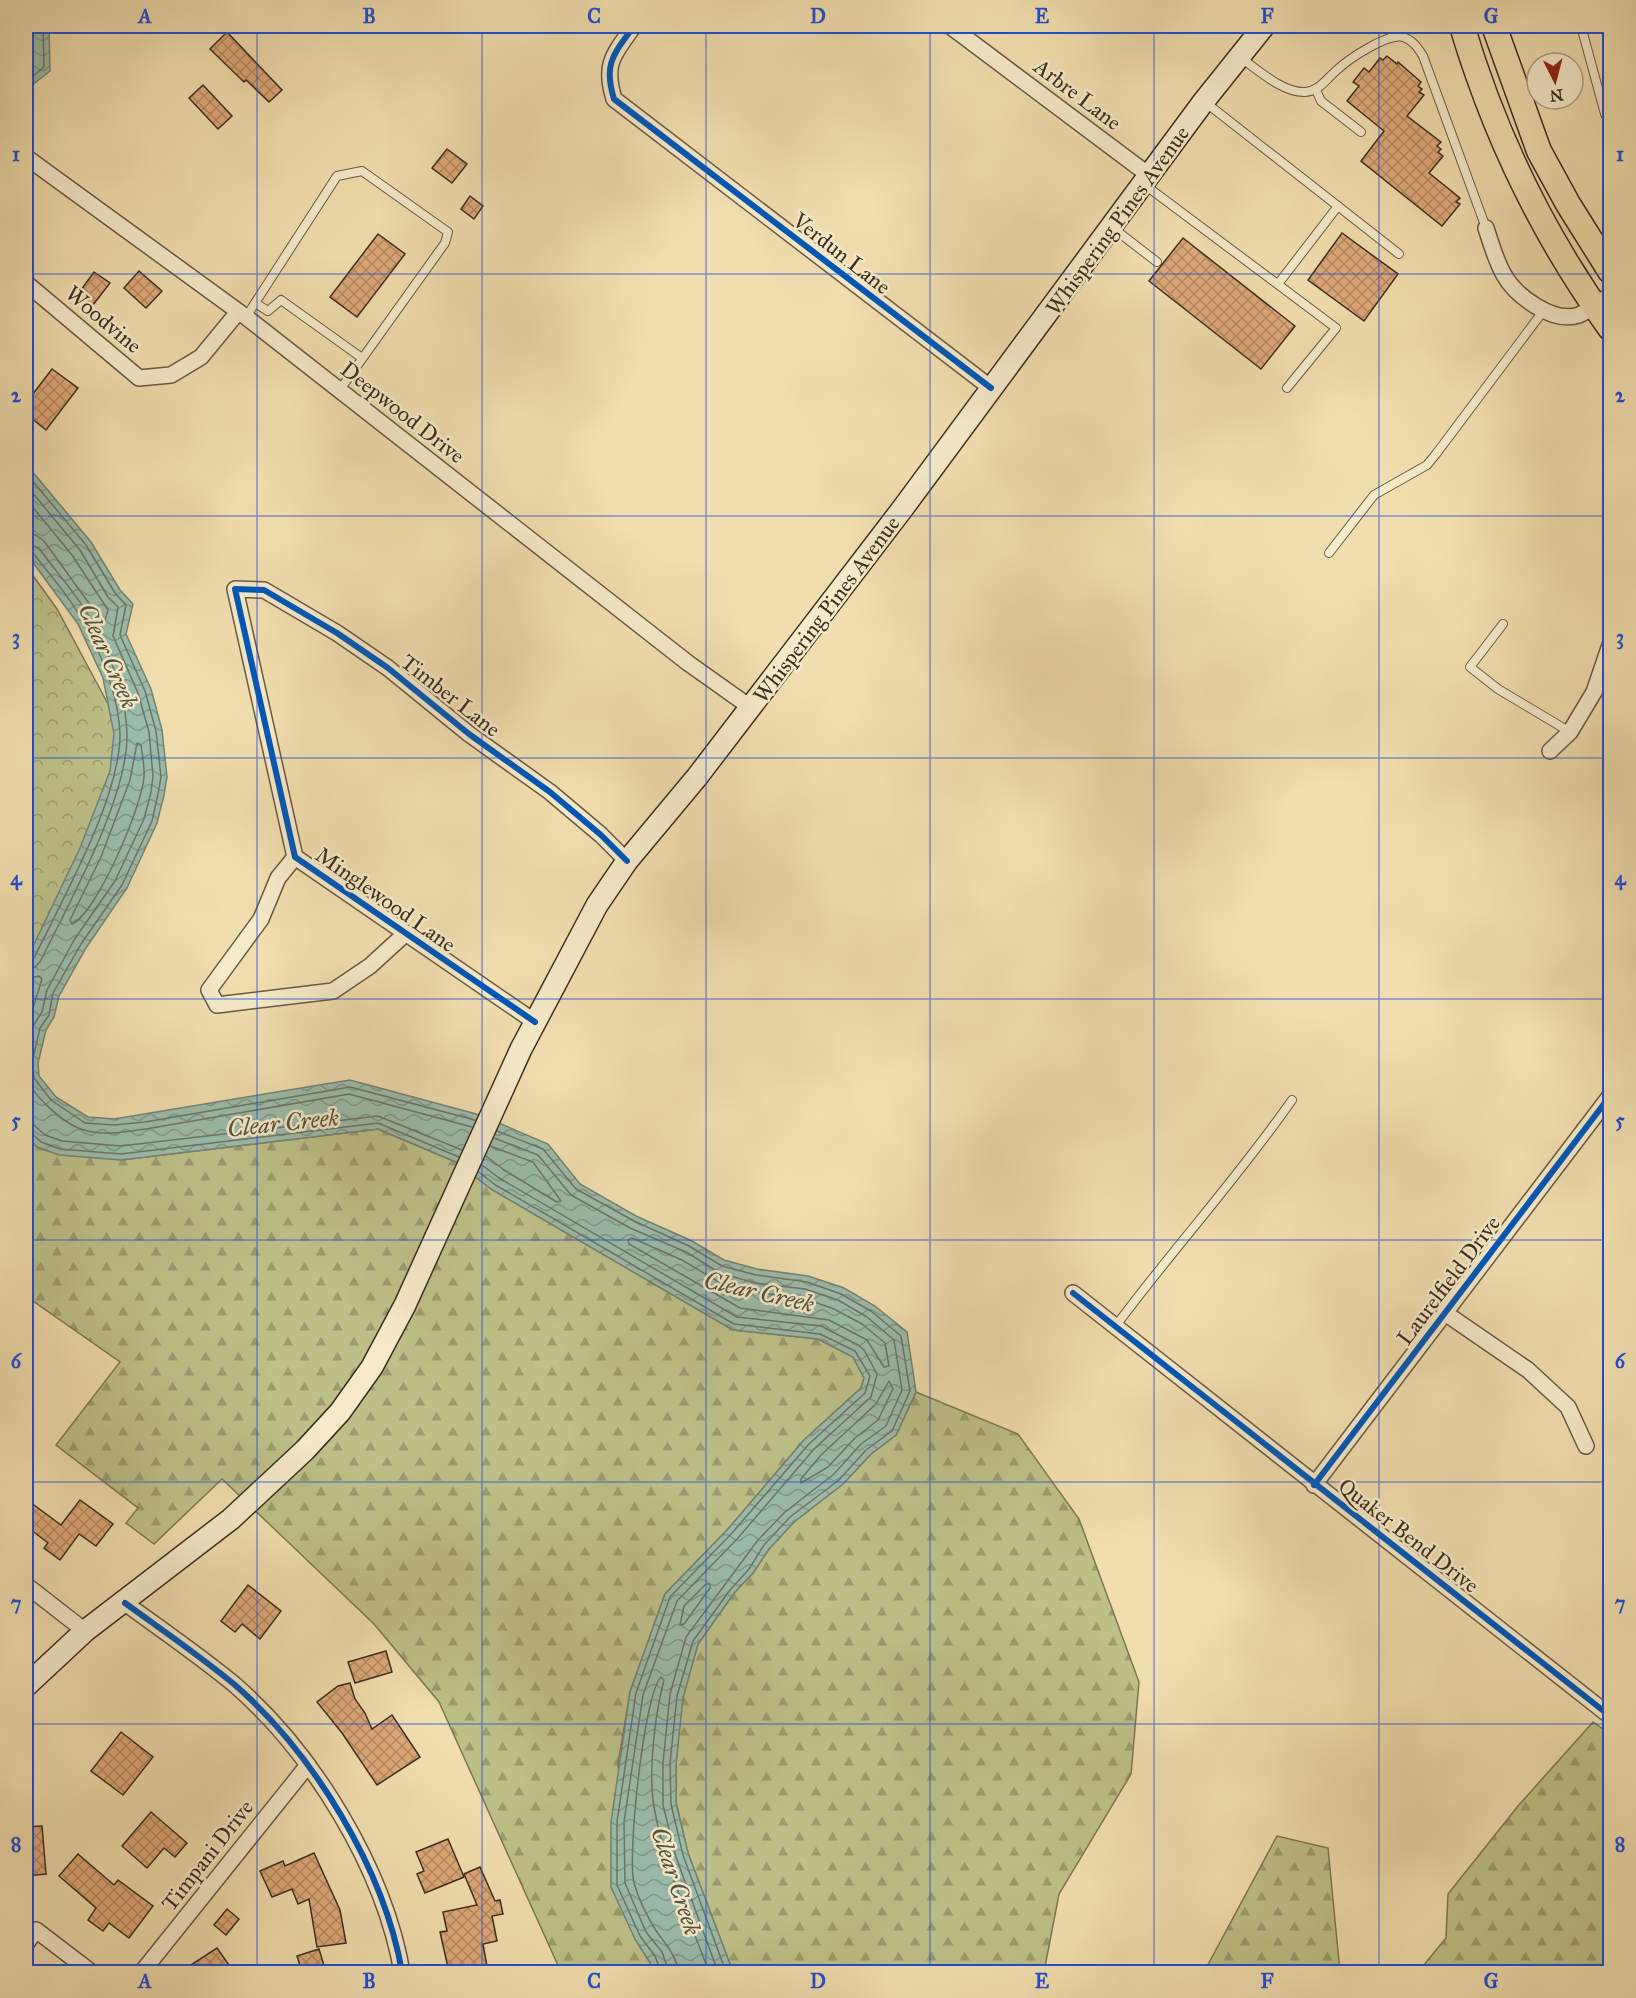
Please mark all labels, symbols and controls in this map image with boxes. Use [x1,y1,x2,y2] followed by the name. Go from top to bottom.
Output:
[136,4,152,28] text: A
[362,4,376,28] text: B
[587,4,601,28] text: C
[810,4,826,28] text: D
[1035,4,1050,28] text: E
[1260,4,1274,28] text: F
[1484,4,1499,28] text: G
[1525,51,1585,111] north arrow
[1028,52,1127,136] street label: Arbre Lane
[1548,85,1564,106] text: N
[1040,120,1195,320] street label: Whispering Pines Avenue
[12,142,20,166] text: 1
[1616,142,1624,166] text: 1
[786,206,896,300] street label: Verdun Lane
[60,280,147,359] street label: Woodvine
[335,356,470,469] street label: Deepwood Drive
[11,383,22,407] text: 2
[1615,383,1626,407] text: 2
[747,510,906,708] street label: Whispering Pines Avenue
[71,599,145,714] water label: Clear Creek
[12,625,20,650] text: 3
[1616,625,1624,650] text: 3
[396,648,506,743] street label: Timber Lane
[310,841,461,958] street label: Minglewood Lane
[10,866,22,891] text: 4
[1614,866,1626,891] text: 4
[226,1102,341,1144] water label: Clear Creek
[11,1108,21,1132] text: 5
[1615,1108,1625,1132] text: 5
[1391,1210,1506,1350] street label: Laurelfield Drive
[701,1265,817,1319] water label: Clear Creek
[11,1349,23,1373] text: 6
[1615,1349,1627,1373] text: 6
[1333,1472,1484,1599] street label: Quaker Bend Drive
[11,1591,22,1615] text: 7
[1615,1591,1626,1615] text: 7
[156,1794,259,1916] street label: Timpani Drive
[644,1823,708,1939] water label: Clear Creek
[11,1832,21,1856] text: 8
[1615,1832,1625,1856] text: 8
[136,1969,152,1993] text: A
[362,1969,376,1993] text: B
[587,1969,601,1993] text: C
[810,1969,826,1993] text: D
[1035,1969,1050,1993] text: E
[1260,1969,1274,1993] text: F
[1484,1969,1499,1993] text: G

